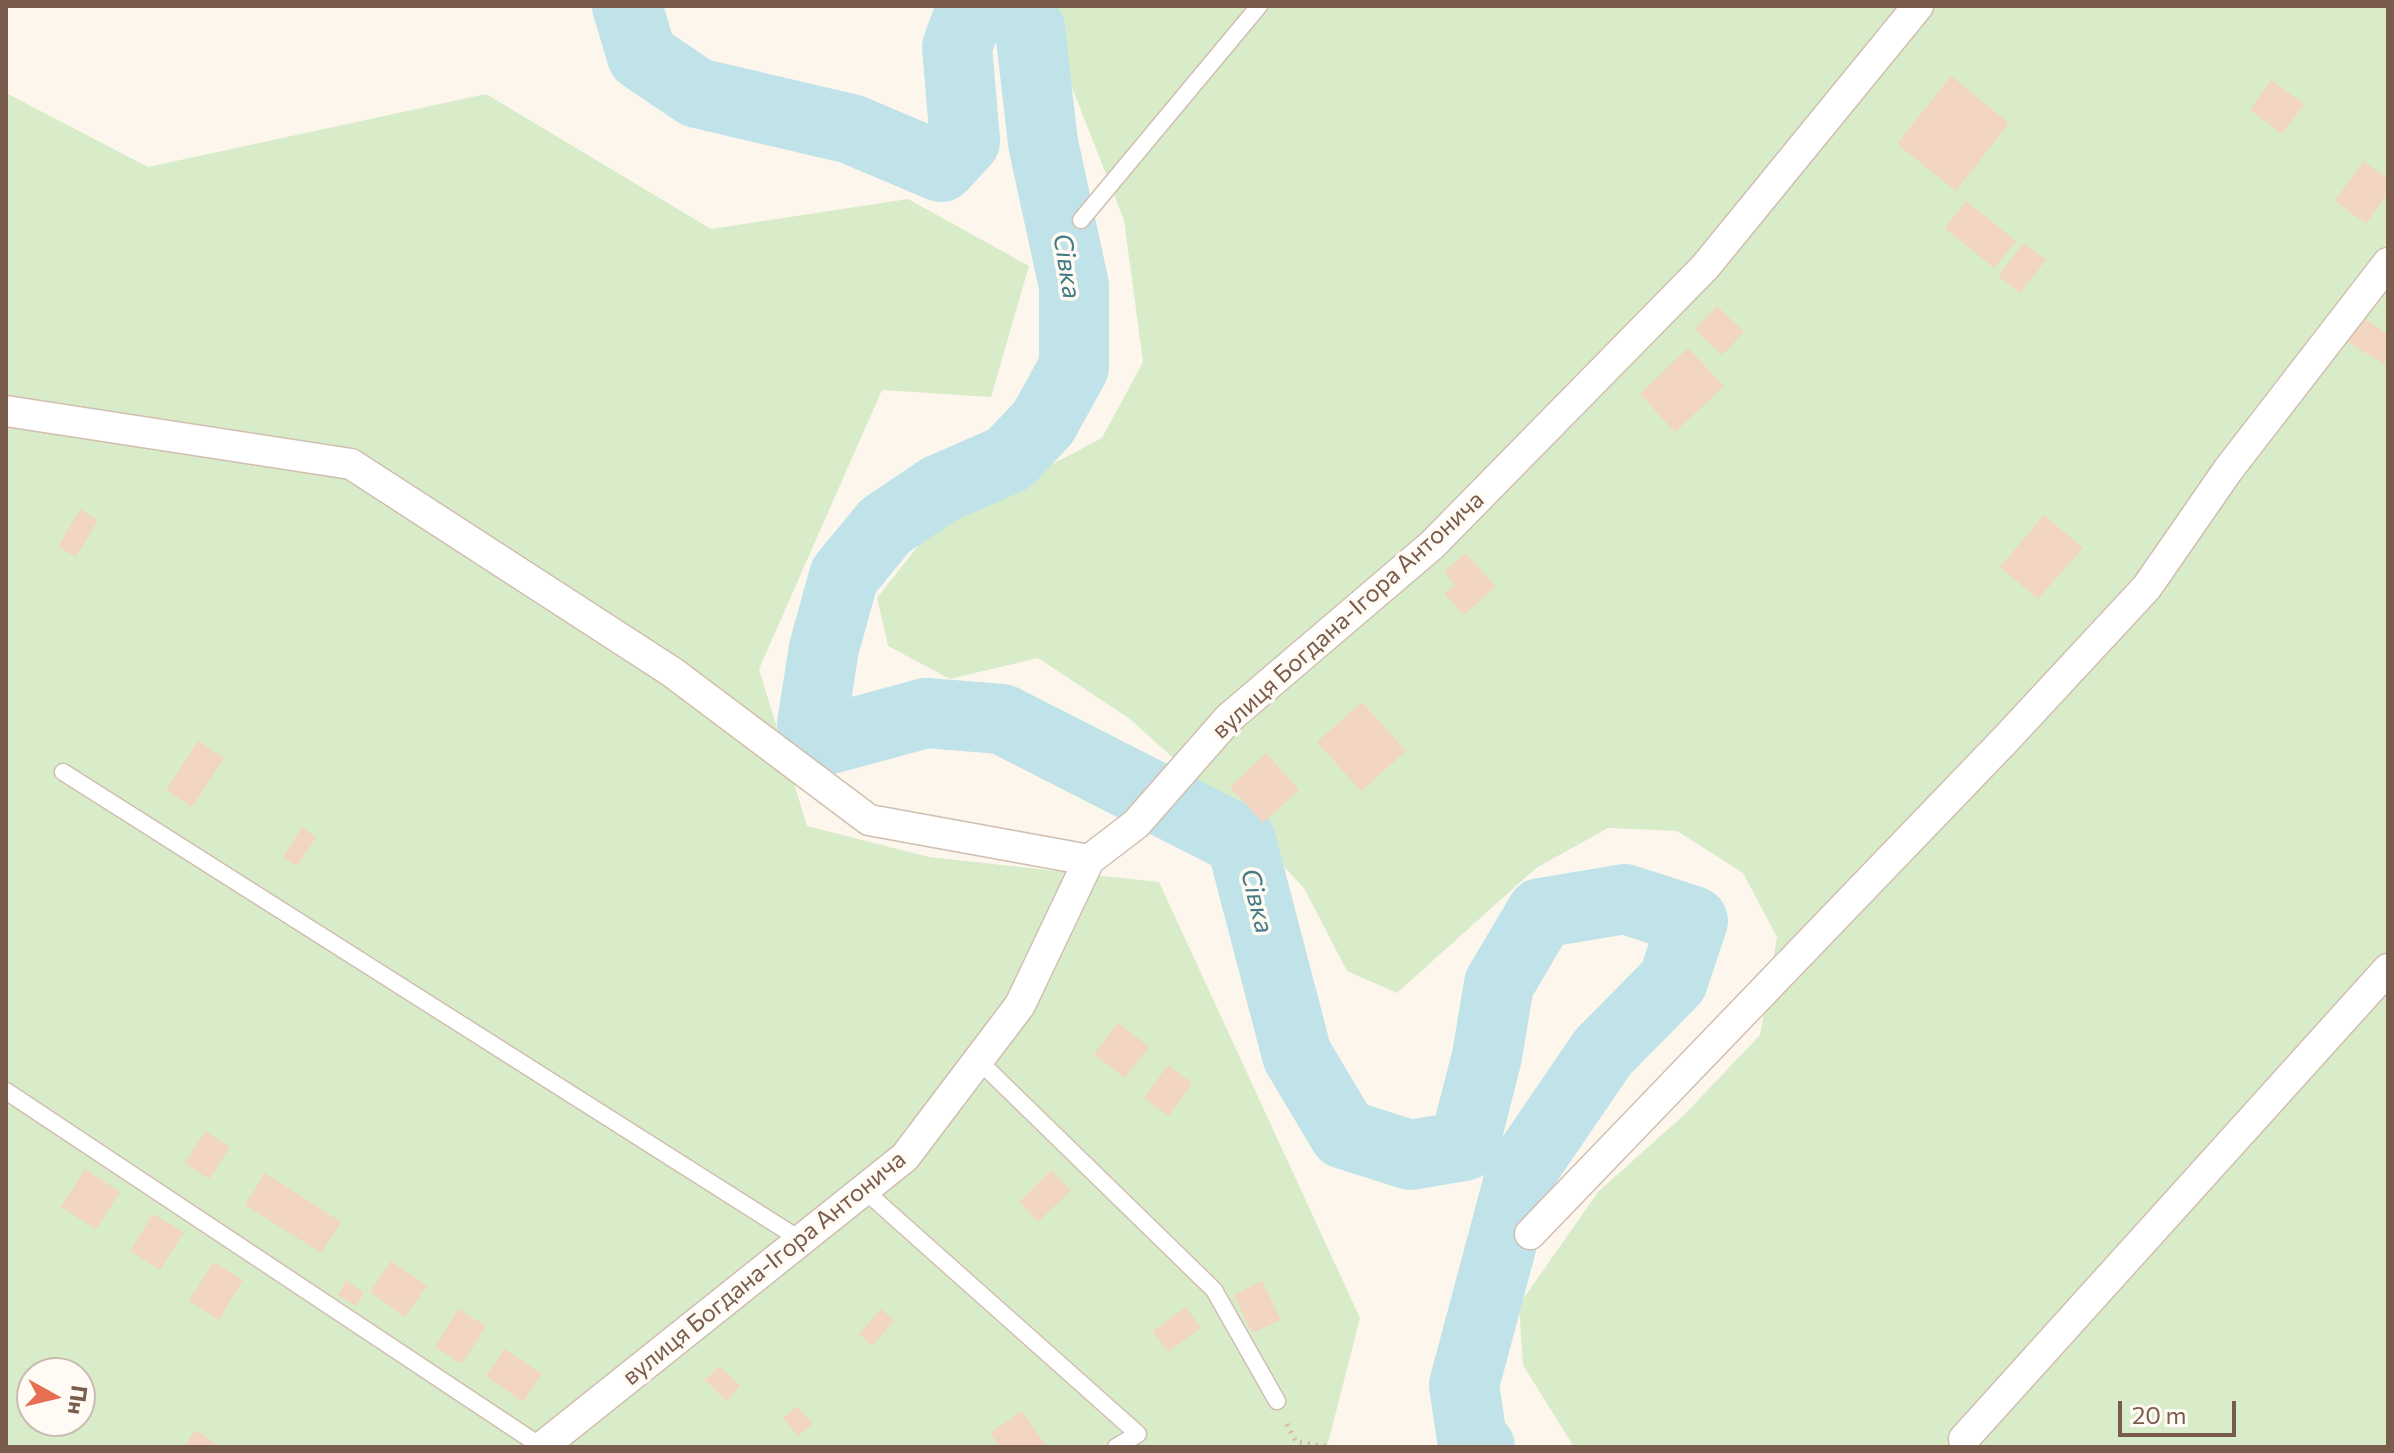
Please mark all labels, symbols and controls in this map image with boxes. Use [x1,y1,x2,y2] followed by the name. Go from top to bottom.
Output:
[1046,231,1088,301] water label: Сівка
[1206,485,1490,745] street label: вулиця Богдана-Ігора Антонича
[1234,865,1280,937] water label: Сівка
[617,1145,911,1391] street label: вулиця Богдана-Ігора Антонича
[16,1357,96,1437] north arrow
[63,1384,94,1416] text: Пн
[2122,1385,2240,1435] scale bar
[2132,1400,2186,1429] text: 20 m

